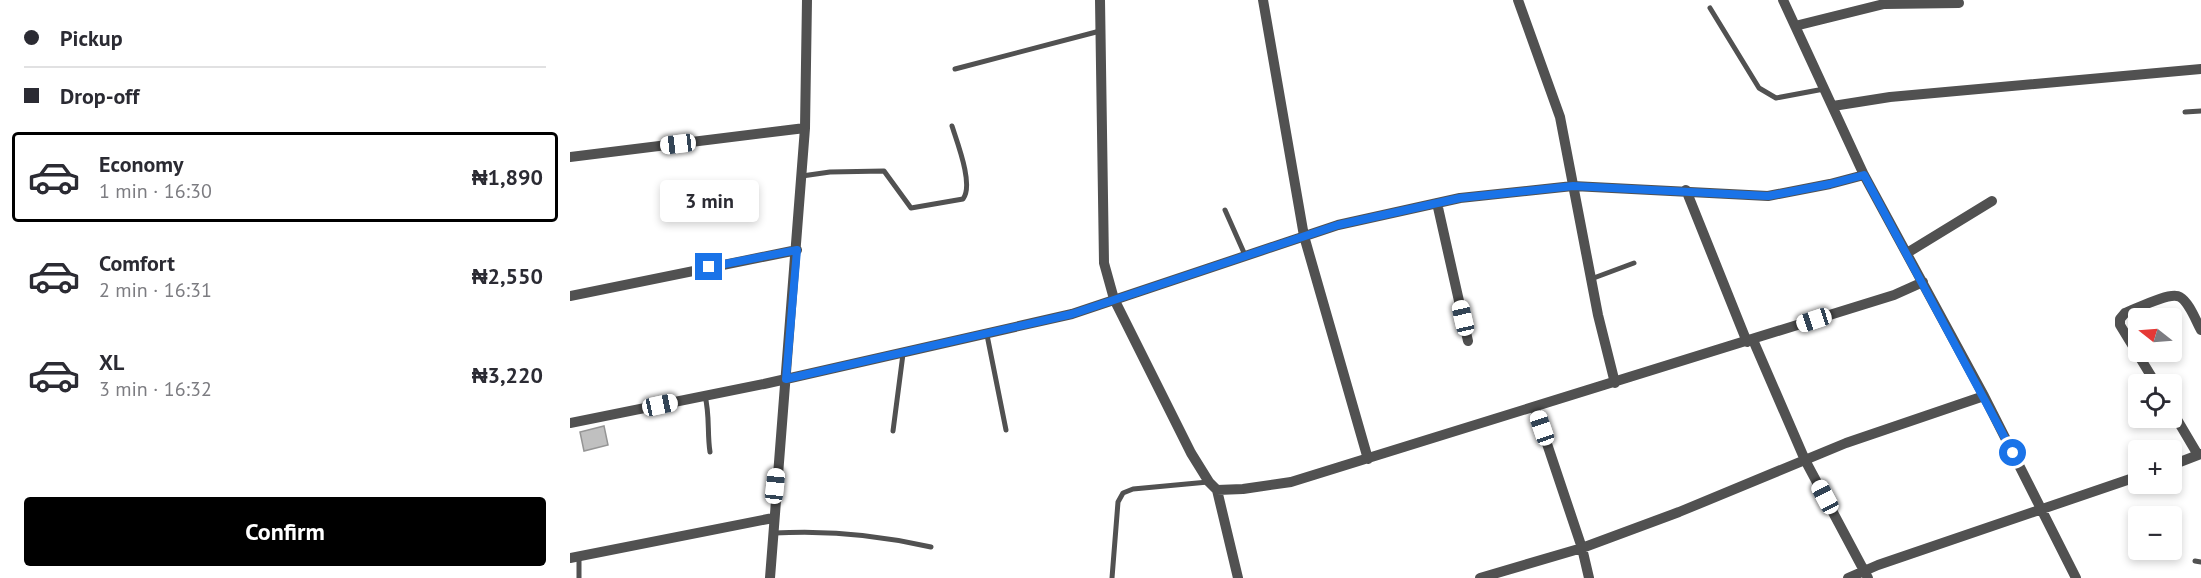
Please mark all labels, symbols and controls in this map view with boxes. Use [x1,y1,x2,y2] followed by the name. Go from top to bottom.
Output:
[60,24,123,52] text: Pickup
[60,82,139,110] text: Drop-off
[659,133,697,155] car
[27,150,81,204] icon: car
[99,150,183,178] text: Economy
[472,163,543,191] text: ₦1,890
[99,178,212,204] text: 1 min · 16:30
[660,180,758,222] callout: 3 min
[685,188,734,214] text: 3 min
[27,249,81,303] icon: car
[99,249,175,277] text: Comfort
[695,253,722,280] route end
[472,262,543,290] text: ₦2,550
[99,277,212,303] text: 2 min · 16:31
[1450,298,1476,338] car
[1794,306,1834,334] car
[2128,308,2182,362] north arrow
[2128,308,2182,560] map controls
[27,348,81,402] icon: car
[99,348,124,376] text: XL
[472,361,543,389] text: ₦3,220
[2128,374,2182,428] button: locate
[99,376,212,402] text: 3 min · 16:32
[641,392,679,418] car
[1528,408,1556,448] car
[1999,439,2026,466] route start
[2128,440,2182,494] button: +
[764,467,786,505] car
[1809,477,1841,517] car
[24,497,546,566] button: Confirm
[2128,506,2182,560] button: −

